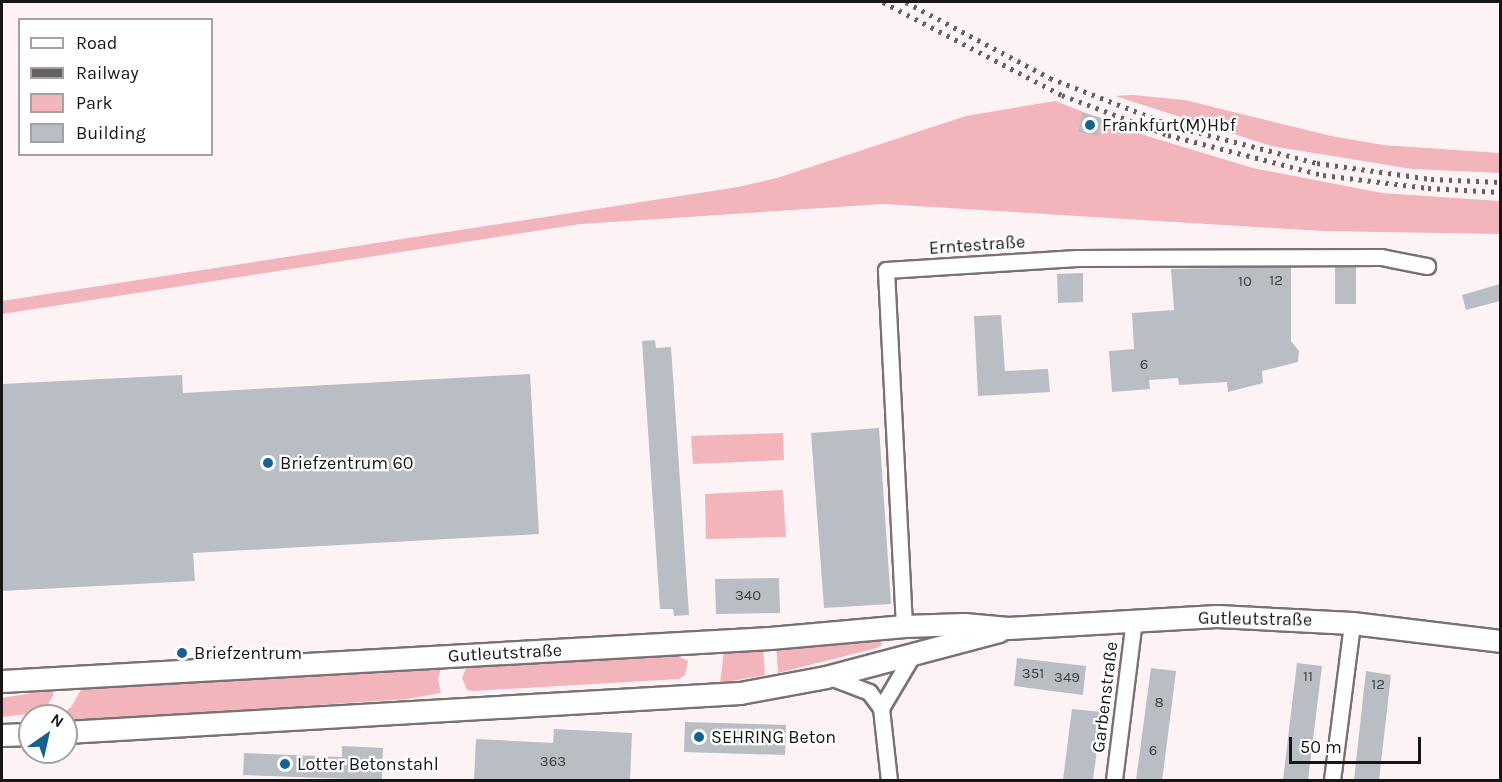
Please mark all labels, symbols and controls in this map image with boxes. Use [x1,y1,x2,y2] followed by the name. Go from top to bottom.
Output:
[18,18,213,156] legend
[76,32,117,54] text: Road
[76,62,139,84] text: Railway
[76,92,113,114] text: Park
[1102,114,1236,136] place label: Frankfurt(M)Hbf
[1083,118,1097,132] marker: Frankfurt(M)Hbf
[76,122,146,144] text: Building
[928,231,1026,259] street label: Erntestraße
[1269,272,1283,290] house number: 12
[1238,273,1252,291] house number: 10
[1140,356,1148,374] house number: 6
[280,452,413,474] place label: Briefzentrum 60
[261,456,275,470] marker: Briefzentrum 60
[735,587,761,605] house number: 340
[1198,607,1312,631] street label: Gutleutstraße
[447,639,563,667] street label: Gutleutstraße
[1087,640,1123,754] street label: Garbenstraße
[194,642,302,664] place label: Briefzentrum
[175,646,189,660] marker: Briefzentrum
[1022,665,1044,683] house number: 351
[1303,668,1313,686] house number: 11
[1054,669,1080,687] house number: 349
[1371,676,1385,694] house number: 12
[1154,694,1164,712] house number: 8
[18,704,78,764] north arrow
[47,709,67,731] text: N
[1292,725,1424,763] scale bar
[711,726,836,748] place label: SEHRING Beton
[692,730,706,744] marker: SEHRING Beton
[1300,736,1342,758] text: 50 m
[1149,742,1157,760] house number: 6
[297,753,439,775] place label: Lotter Betonstahl
[540,753,566,771] house number: 363
[278,757,292,771] marker: Lotter Betonstahl

